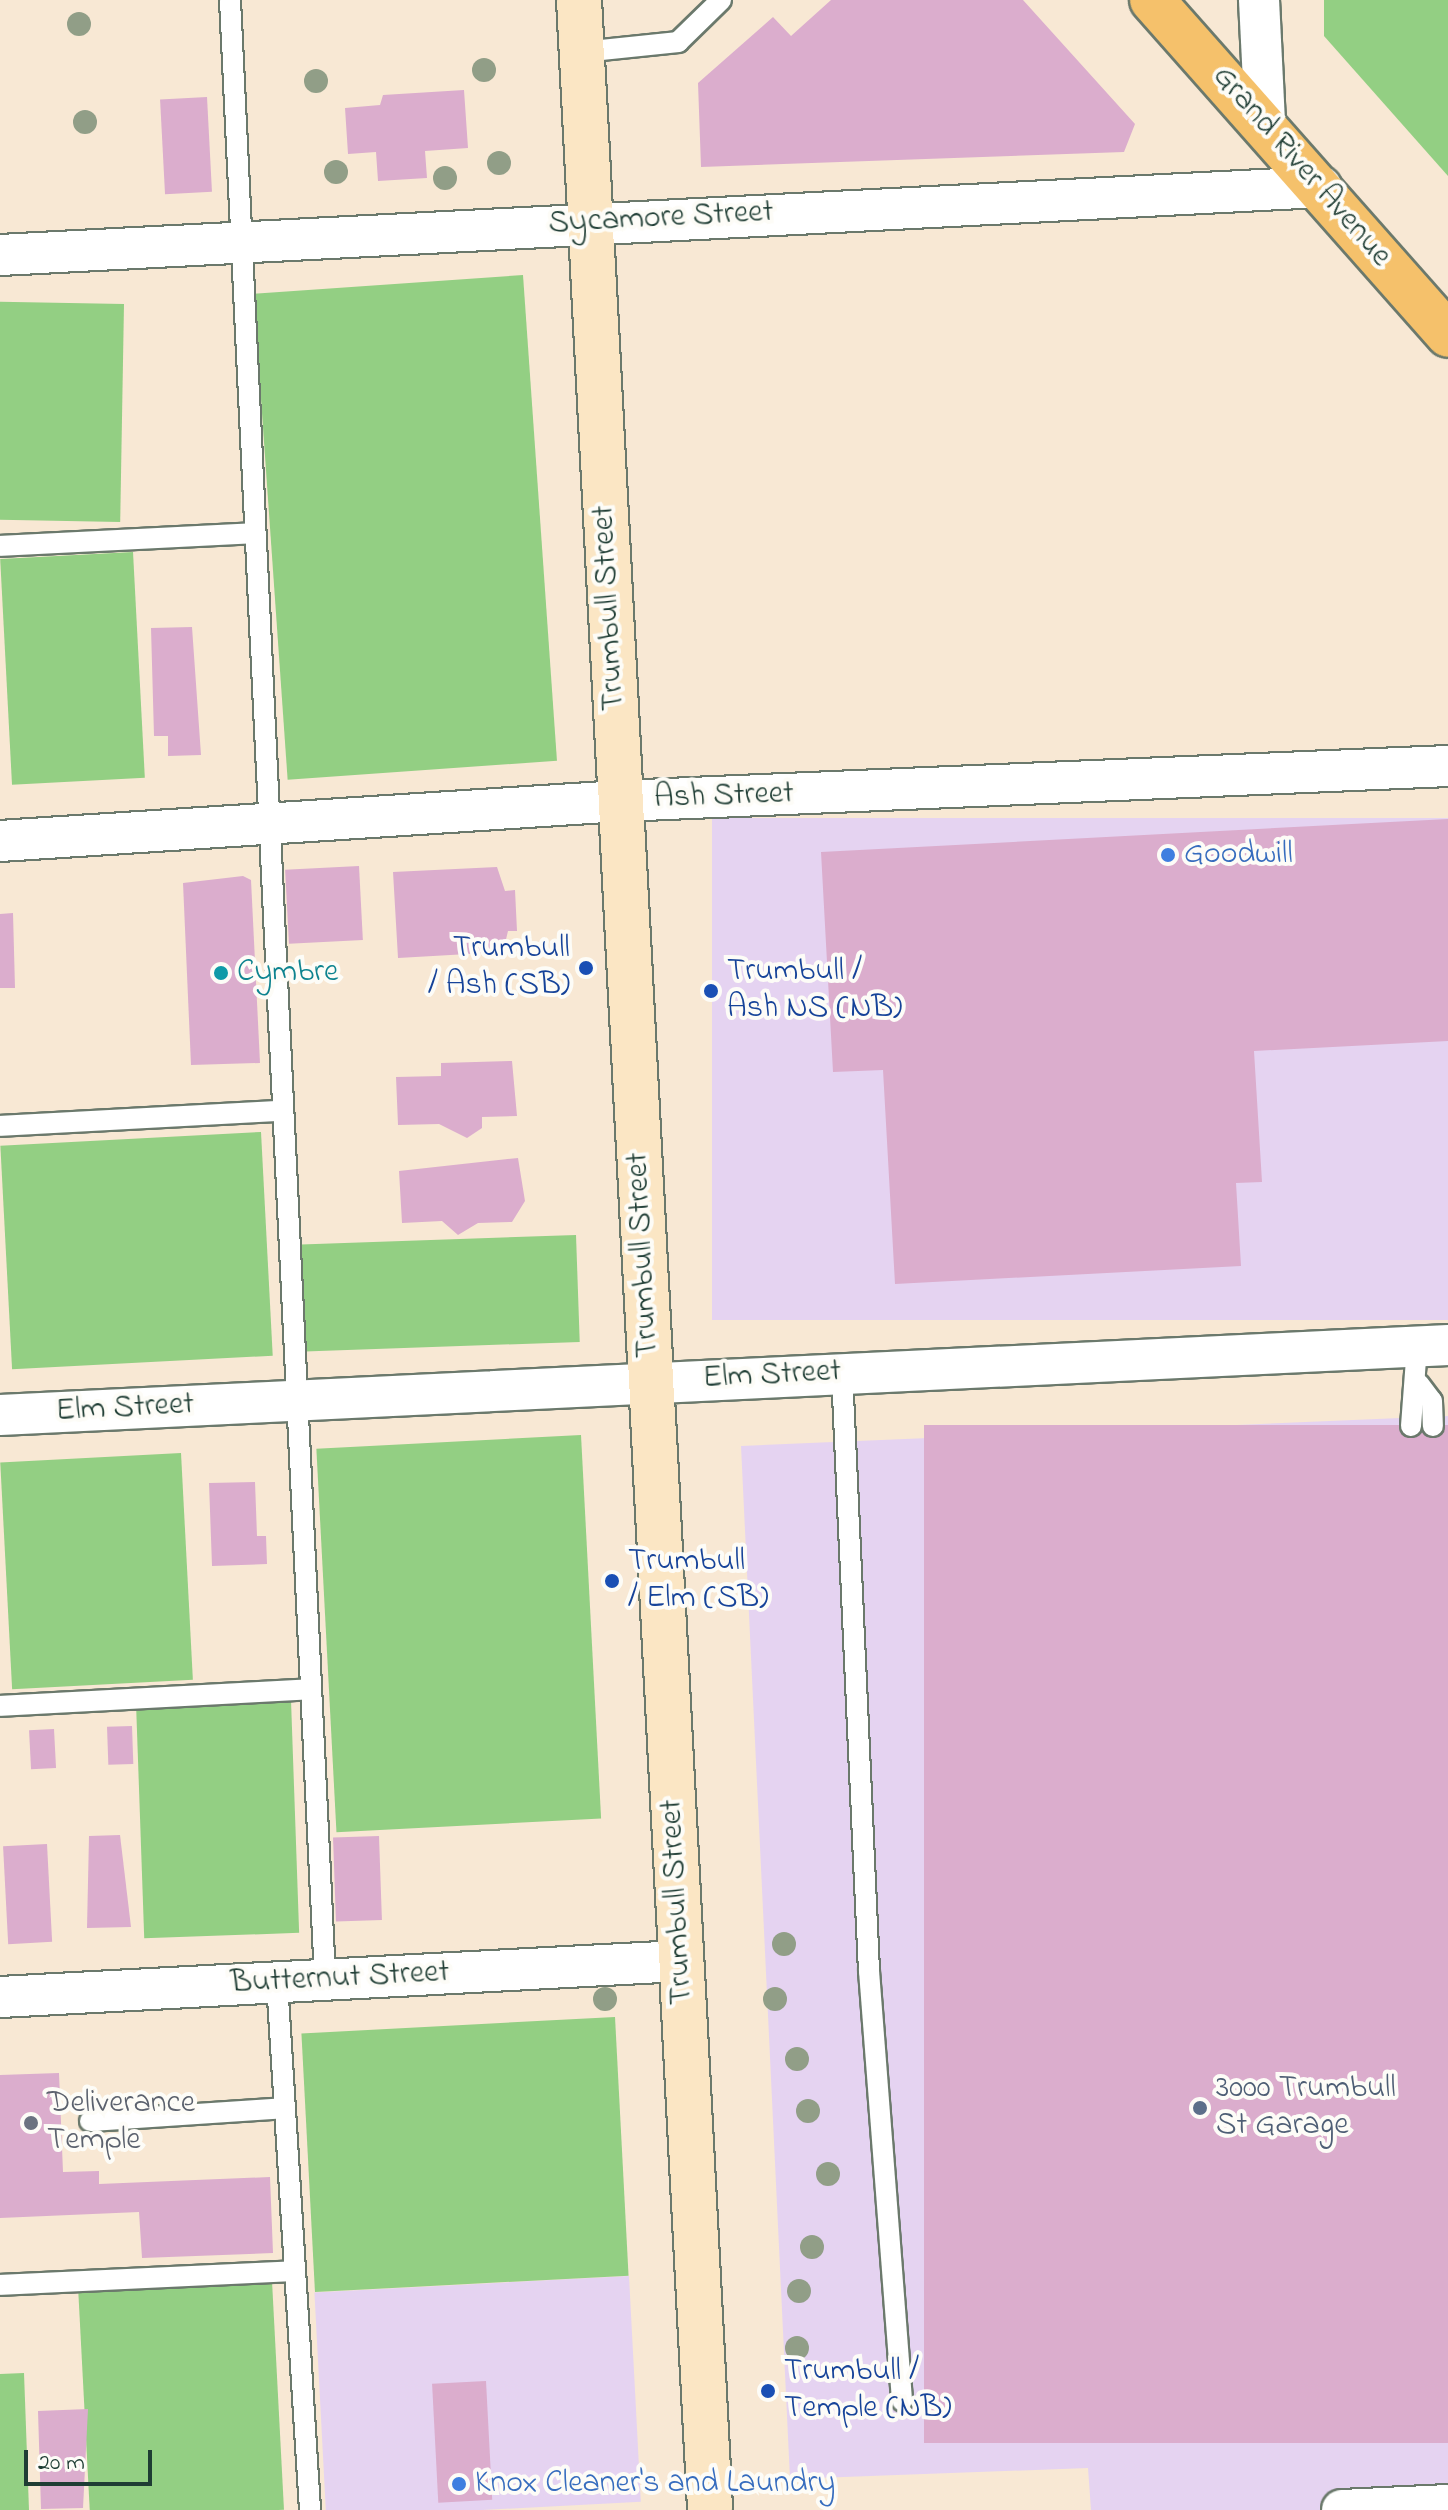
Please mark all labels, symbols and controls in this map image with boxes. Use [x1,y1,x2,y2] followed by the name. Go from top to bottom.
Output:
[1203,59,1399,275] street label: Grand River Avenue
[548,194,774,244] street label: Sycamore Street
[585,504,635,712] street label: Trumbull Street
[653,775,795,819] street label: Ash Street
[1184,836,1293,874] place label: Goodwill
[1159,846,1177,864] marker: Goodwill
[428,931,570,1006] place label: Trumbull / Ash (SB)
[237,954,338,992] place label: Cymbre
[727,954,902,1029] place label: Trumbull / Ash NS (NB)
[577,959,595,977] marker: Trumbull / Ash (SB)
[212,964,230,982] marker: Cymbre
[702,982,720,1000] marker: Trumbull / Ash NS (NB)
[619,1151,669,1359] street label: Trumbull Street
[702,1353,842,1399] street label: Elm Street
[55,1386,195,1432] street label: Elm Street
[628,1544,768,1619] place label: Trumbull / Elm (SB)
[603,1572,621,1590] marker: Trumbull / Elm (SB)
[653,1798,703,2006] street label: Trumbull Street
[230,1954,450,2004] street label: Butternut Street
[1216,2071,1396,2146] place label: 3000 Trumbull St Garage
[47,2086,195,2161] place label: Deliverance Temple
[1191,2099,1209,2117] marker: 3000 Trumbull St Garage
[22,2114,40,2132] marker: Deliverance Temple
[784,2354,952,2429] place label: Trumbull / Temple (NB)
[759,2382,777,2400] marker: Trumbull / Temple (NB)
[28,2434,156,2484] scale bar
[38,2446,85,2481] text: 20 m
[475,2465,835,2503] place label: Knox Cleaner's and Laundry
[450,2475,468,2493] marker: Knox Cleaner's and Laundry

